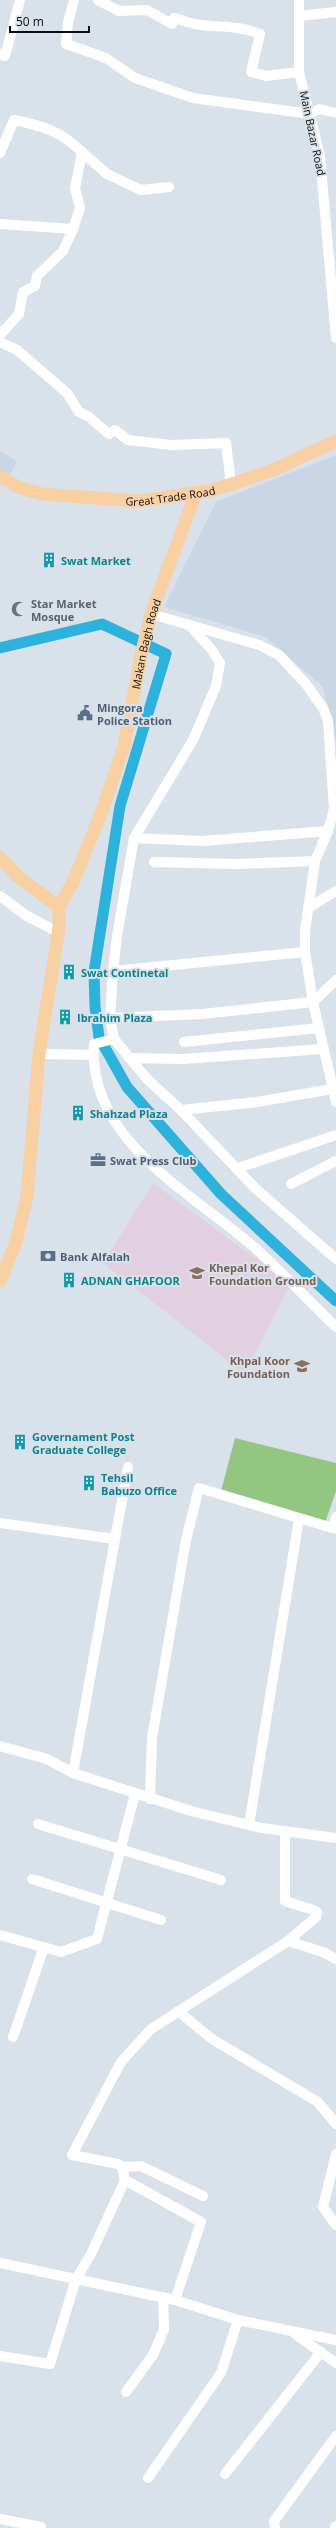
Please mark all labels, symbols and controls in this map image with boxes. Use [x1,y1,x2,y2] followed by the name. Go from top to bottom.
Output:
[10,8,89,34] scale bar
[16,13,44,30] text: 50 m
[297,89,329,177] street label: Main Bazar Road
[125,482,217,509] street label: Great Trade Road
[40,551,58,569] building icon: Swat Market
[61,553,131,568] place label: Swat Market
[31,596,97,624] place label: Star Market Mosque
[127,596,164,690] street label: Makan Bagh Road
[10,600,28,618] mosque icon: Star Market Mosque
[97,700,172,728] place label: Mingora Police Station
[76,704,94,722] public building icon: Mingora Police Station
[60,963,78,981] building icon: Swat Continetal
[81,965,168,980] place label: Swat Continetal
[56,1008,74,1026] building icon: Ibrahim Plaza
[77,1010,152,1025] place label: Ibrahim Plaza
[69,1104,87,1122] building icon: Shahzad Plaza
[90,1106,168,1121] place label: Shahzad Plaza
[89,1151,107,1169] office icon: Swat Press Club
[110,1153,197,1168] place label: Swat Press Club
[39,1247,57,1265] bank icon: Bank Alfalah
[60,1249,130,1264] place label: Bank Alfalah
[209,1260,316,1288] place label: Khepal Kor Foundation Ground
[188,1264,206,1282] school or university icon: Khepal Kor Foundation Ground
[60,1271,78,1289] building icon: ADNAN GHAFOOR
[81,1273,181,1288] place label: ADNAN GHAFOOR
[227,1353,290,1381] place label: Khpal Koor Foundation
[293,1357,311,1375] school or university icon: Khpal Koor Foundation
[32,1429,135,1457] place label: Governament Post Graduate College
[11,1433,29,1451] building icon: Governament Post Graduate College
[101,1470,178,1498] place label: Tehsil Babuzo Office
[80,1474,98,1492] building icon: Tehsil Babuzo Office

